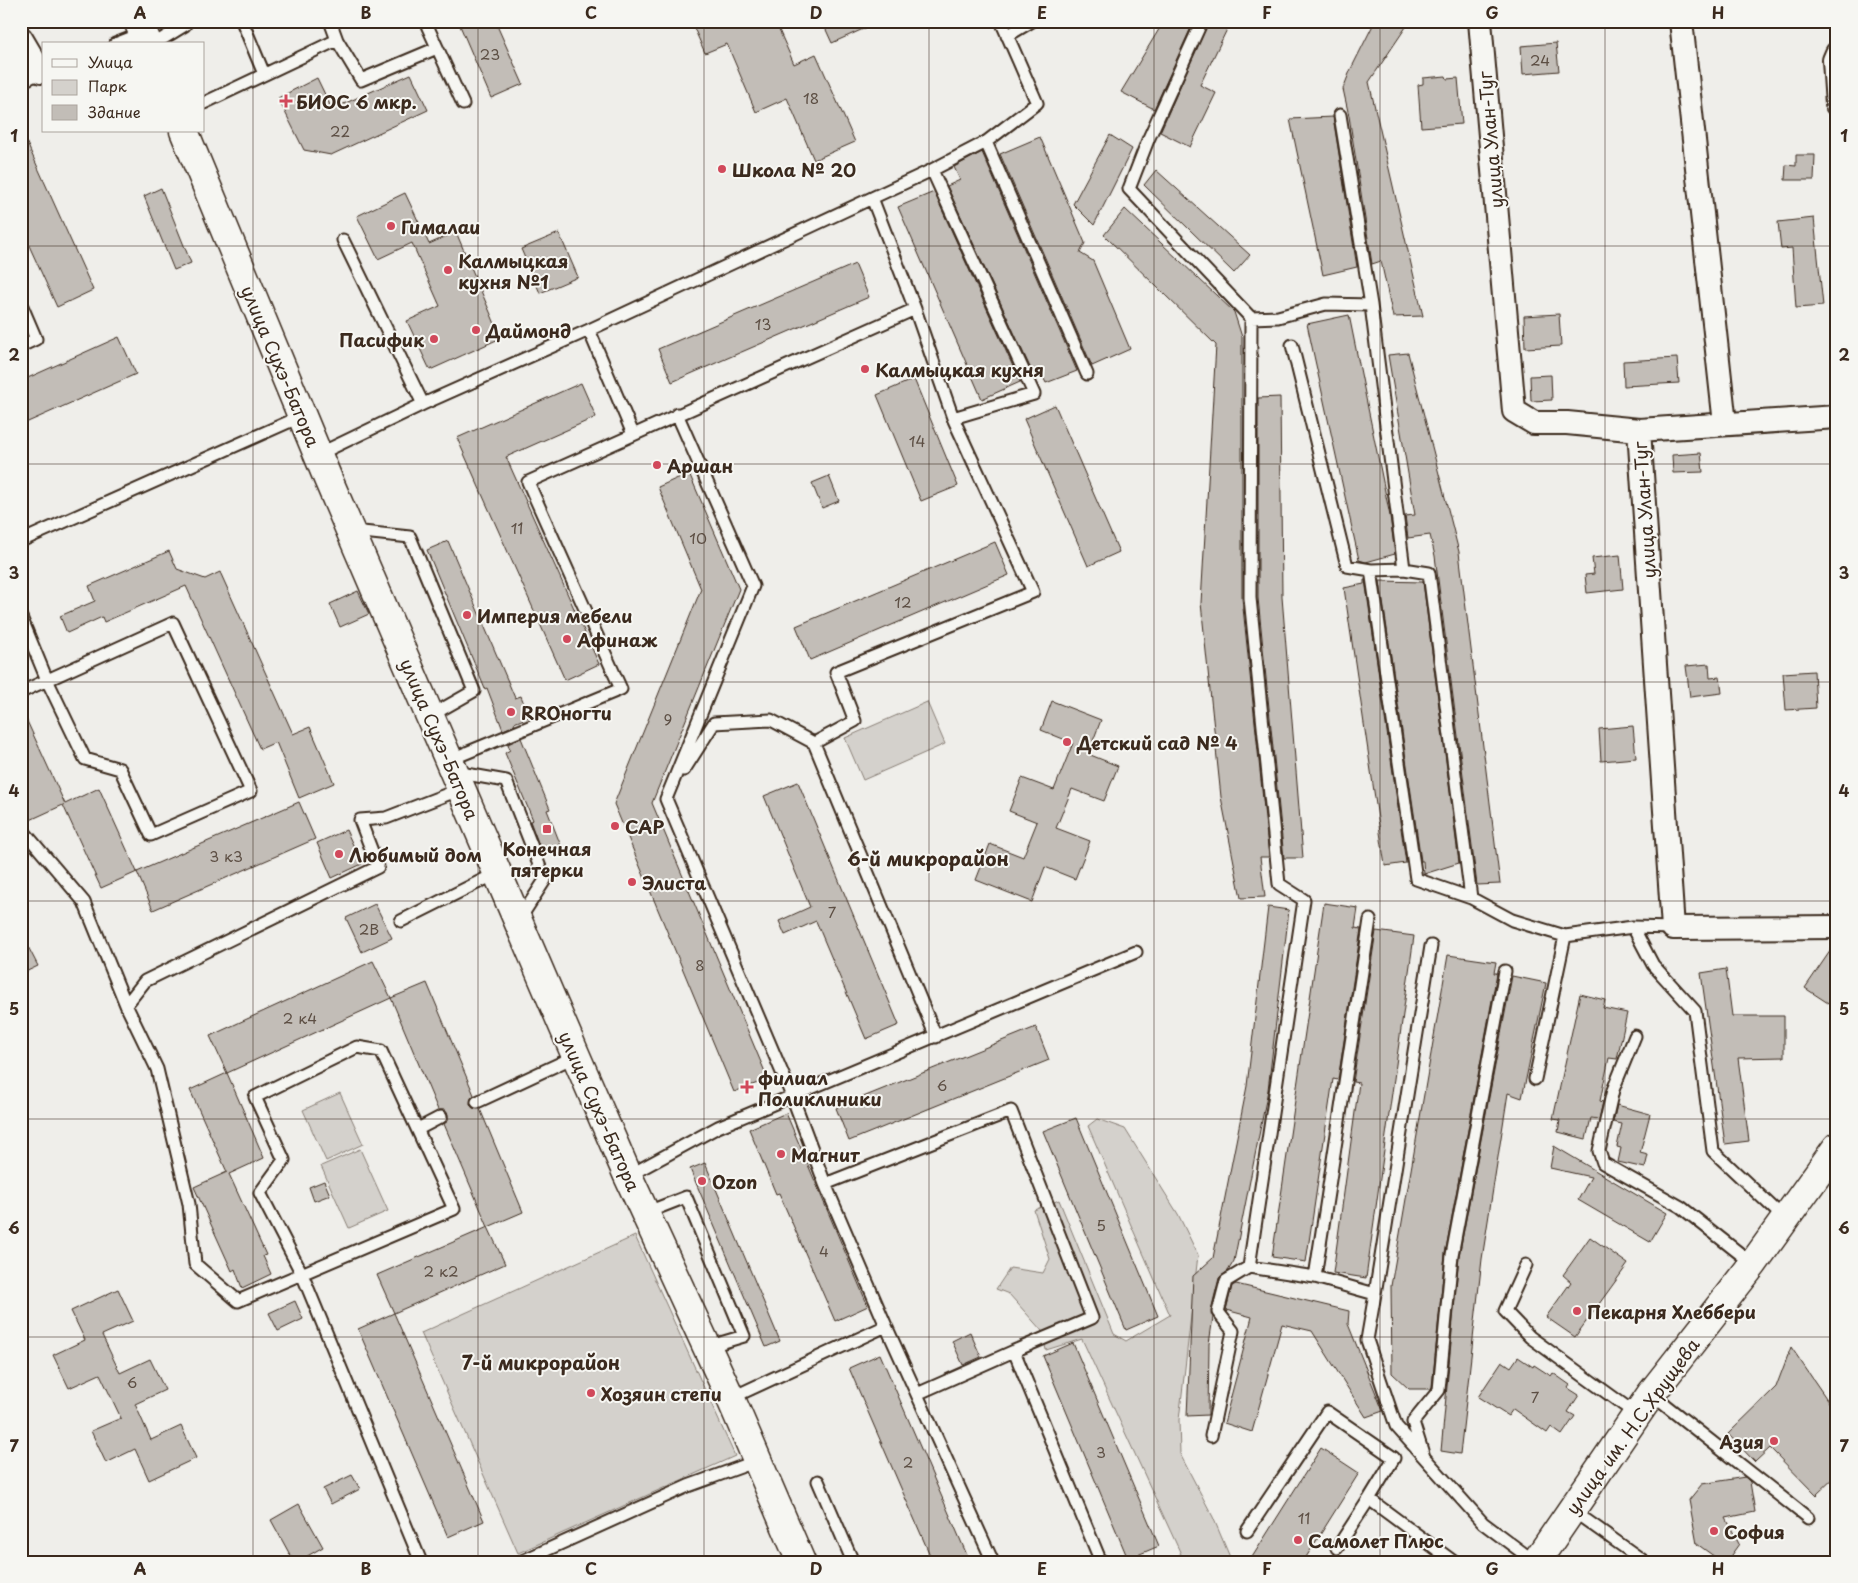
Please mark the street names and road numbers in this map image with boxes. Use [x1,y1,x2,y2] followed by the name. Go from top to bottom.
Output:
[1470,69,1509,210] street label: улица Улан-Туг
[235,281,328,452] street label: улица Сухэ-Батора
[1626,440,1662,579] street label: улица Улан-Туг
[394,654,487,825] street label: улица Сухэ-Батора
[552,1026,648,1196] street label: улица Сухэ-Батора
[1559,1331,1706,1520] street label: улица им. Н.С.Хрущева

